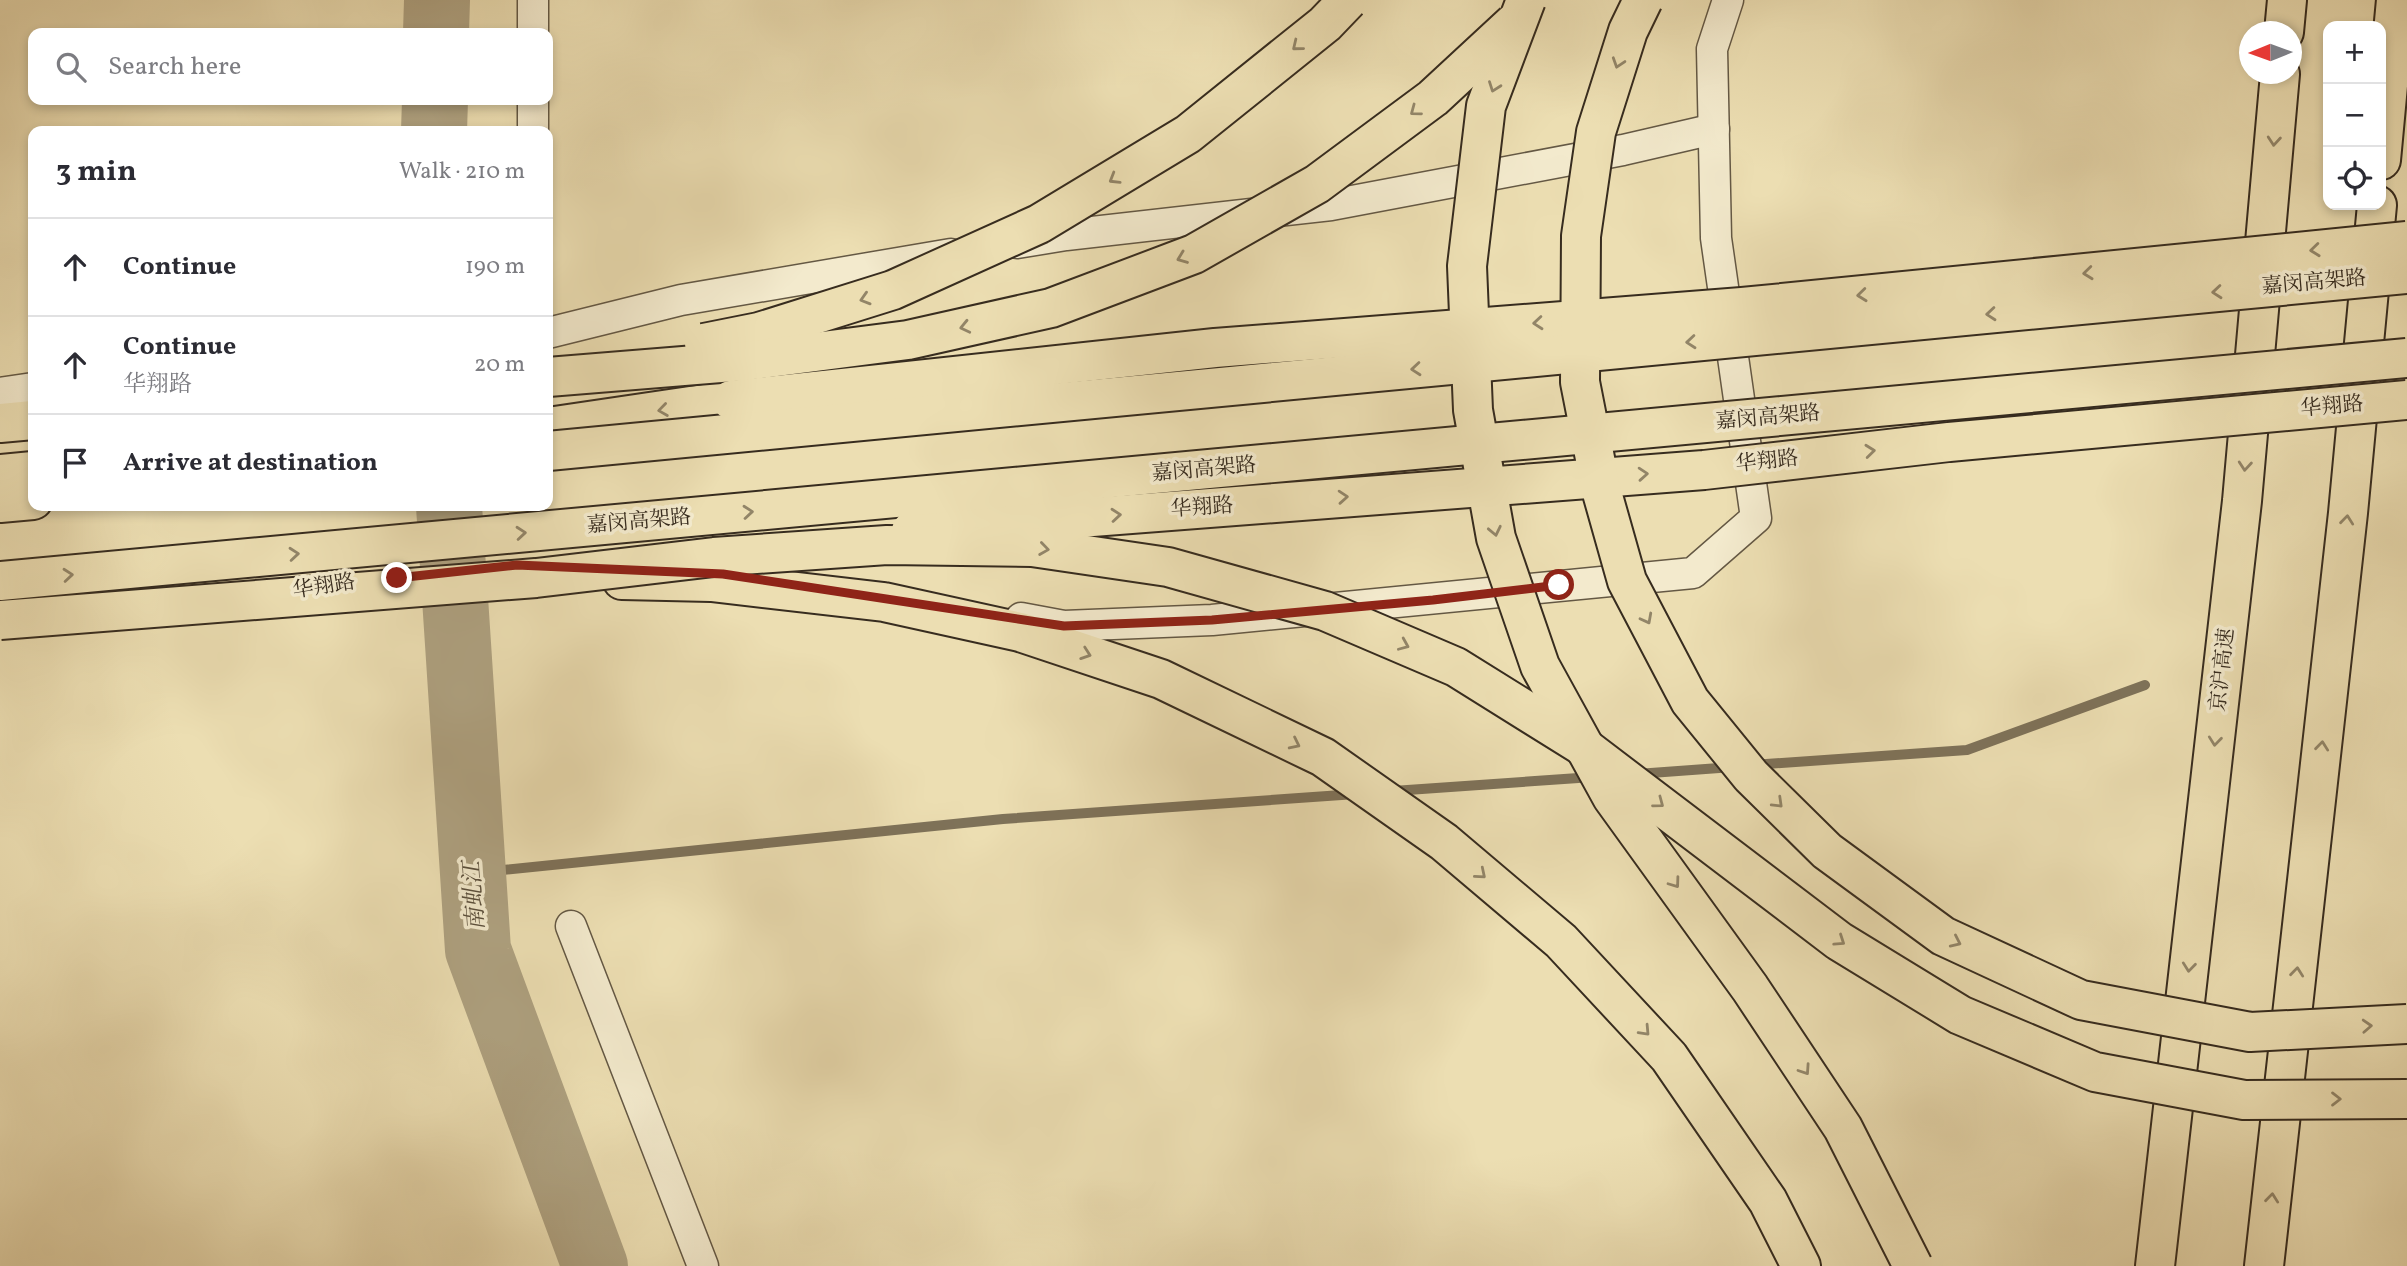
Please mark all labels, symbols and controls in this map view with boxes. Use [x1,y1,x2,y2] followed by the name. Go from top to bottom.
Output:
[2239,21,2302,84] north arrow
[2323,21,2386,210] map controls
[2323,21,2386,84] button: +
[28,28,553,105] search box
[1293,38,1306,50] one-way arrow
[52,48,90,86] icon: search
[108,49,241,85] text: Search here
[1612,57,1626,69] one-way arrow
[1488,81,1502,93] one-way arrow
[2323,84,2386,147] button: −
[1410,103,1423,115] one-way arrow
[2267,136,2282,147] one-way arrow
[2323,147,2386,210] button: locate
[56,151,137,193] text: 3 min
[399,156,525,188] text: Walk · 210 m
[1108,171,1121,184] one-way arrow
[2309,243,2321,258] one-way arrow
[56,248,94,286] icon: ahead
[123,249,236,285] text: Continue
[1176,250,1188,264] one-way arrow
[465,251,525,283] text: 190 m
[2260,264,2368,302] street label: 嘉闵高架路
[2082,265,2094,280] one-way arrow
[2211,285,2223,300] one-way arrow
[1856,287,1867,302] one-way arrow
[859,290,871,305] one-way arrow
[1985,306,1996,321] one-way arrow
[1532,315,1543,330] one-way arrow
[960,318,972,333] one-way arrow
[123,329,236,365] text: Continue
[1685,335,1697,350] one-way arrow
[56,346,94,384] icon: ahead
[474,349,525,381] text: 20 m
[1410,361,1422,376] one-way arrow
[123,369,192,401] text: 华翔路
[2299,390,2365,424] street label: 华翔路
[1714,399,1822,437] street label: 嘉闵高架路
[657,402,669,417] one-way arrow
[56,444,94,482] icon: arrive
[1734,444,1800,480] street label: 华翔路
[1864,444,1875,459] one-way arrow
[123,445,378,481] text: Arrive at destination
[1150,451,1258,489] street label: 嘉闵高架路
[2238,461,2253,472] one-way arrow
[1638,467,1649,482] one-way arrow
[1338,490,1349,505] one-way arrow
[1170,491,1234,525] street label: 华翔路
[585,503,693,541] street label: 嘉闵高架路
[742,505,753,520] one-way arrow
[1111,508,1122,523] one-way arrow
[2339,514,2354,525] one-way arrow
[1486,524,1501,536] one-way arrow
[516,526,527,541] one-way arrow
[1038,541,1050,556] one-way arrow
[289,547,300,562] one-way arrow
[381,562,412,593] route end
[63,568,74,583] one-way arrow
[291,568,357,606] street label: 华翔路
[1543,569,1574,600] route start
[1638,612,1652,624] one-way arrow
[2204,627,2242,713] street label: 京沪高速
[1397,637,1409,651] one-way arrow
[1080,646,1092,660] one-way arrow
[2208,735,2223,746] one-way arrow
[1288,736,1300,750] one-way arrow
[2314,740,2329,751] one-way arrow
[1770,794,1783,807] one-way arrow
[1651,795,1664,807] one-way arrow
[456,857,493,932] water label: 南虬江
[1474,865,1486,878] one-way arrow
[1667,875,1679,888] one-way arrow
[1832,933,1845,945] one-way arrow
[1949,934,1961,948] one-way arrow
[2182,961,2197,972] one-way arrow
[2289,966,2304,977] one-way arrow
[2362,1019,2373,1034] one-way arrow
[1637,1023,1649,1036] one-way arrow
[1797,1062,1809,1075] one-way arrow
[2332,1091,2342,1107] one-way arrow
[2264,1192,2279,1204] one-way arrow

